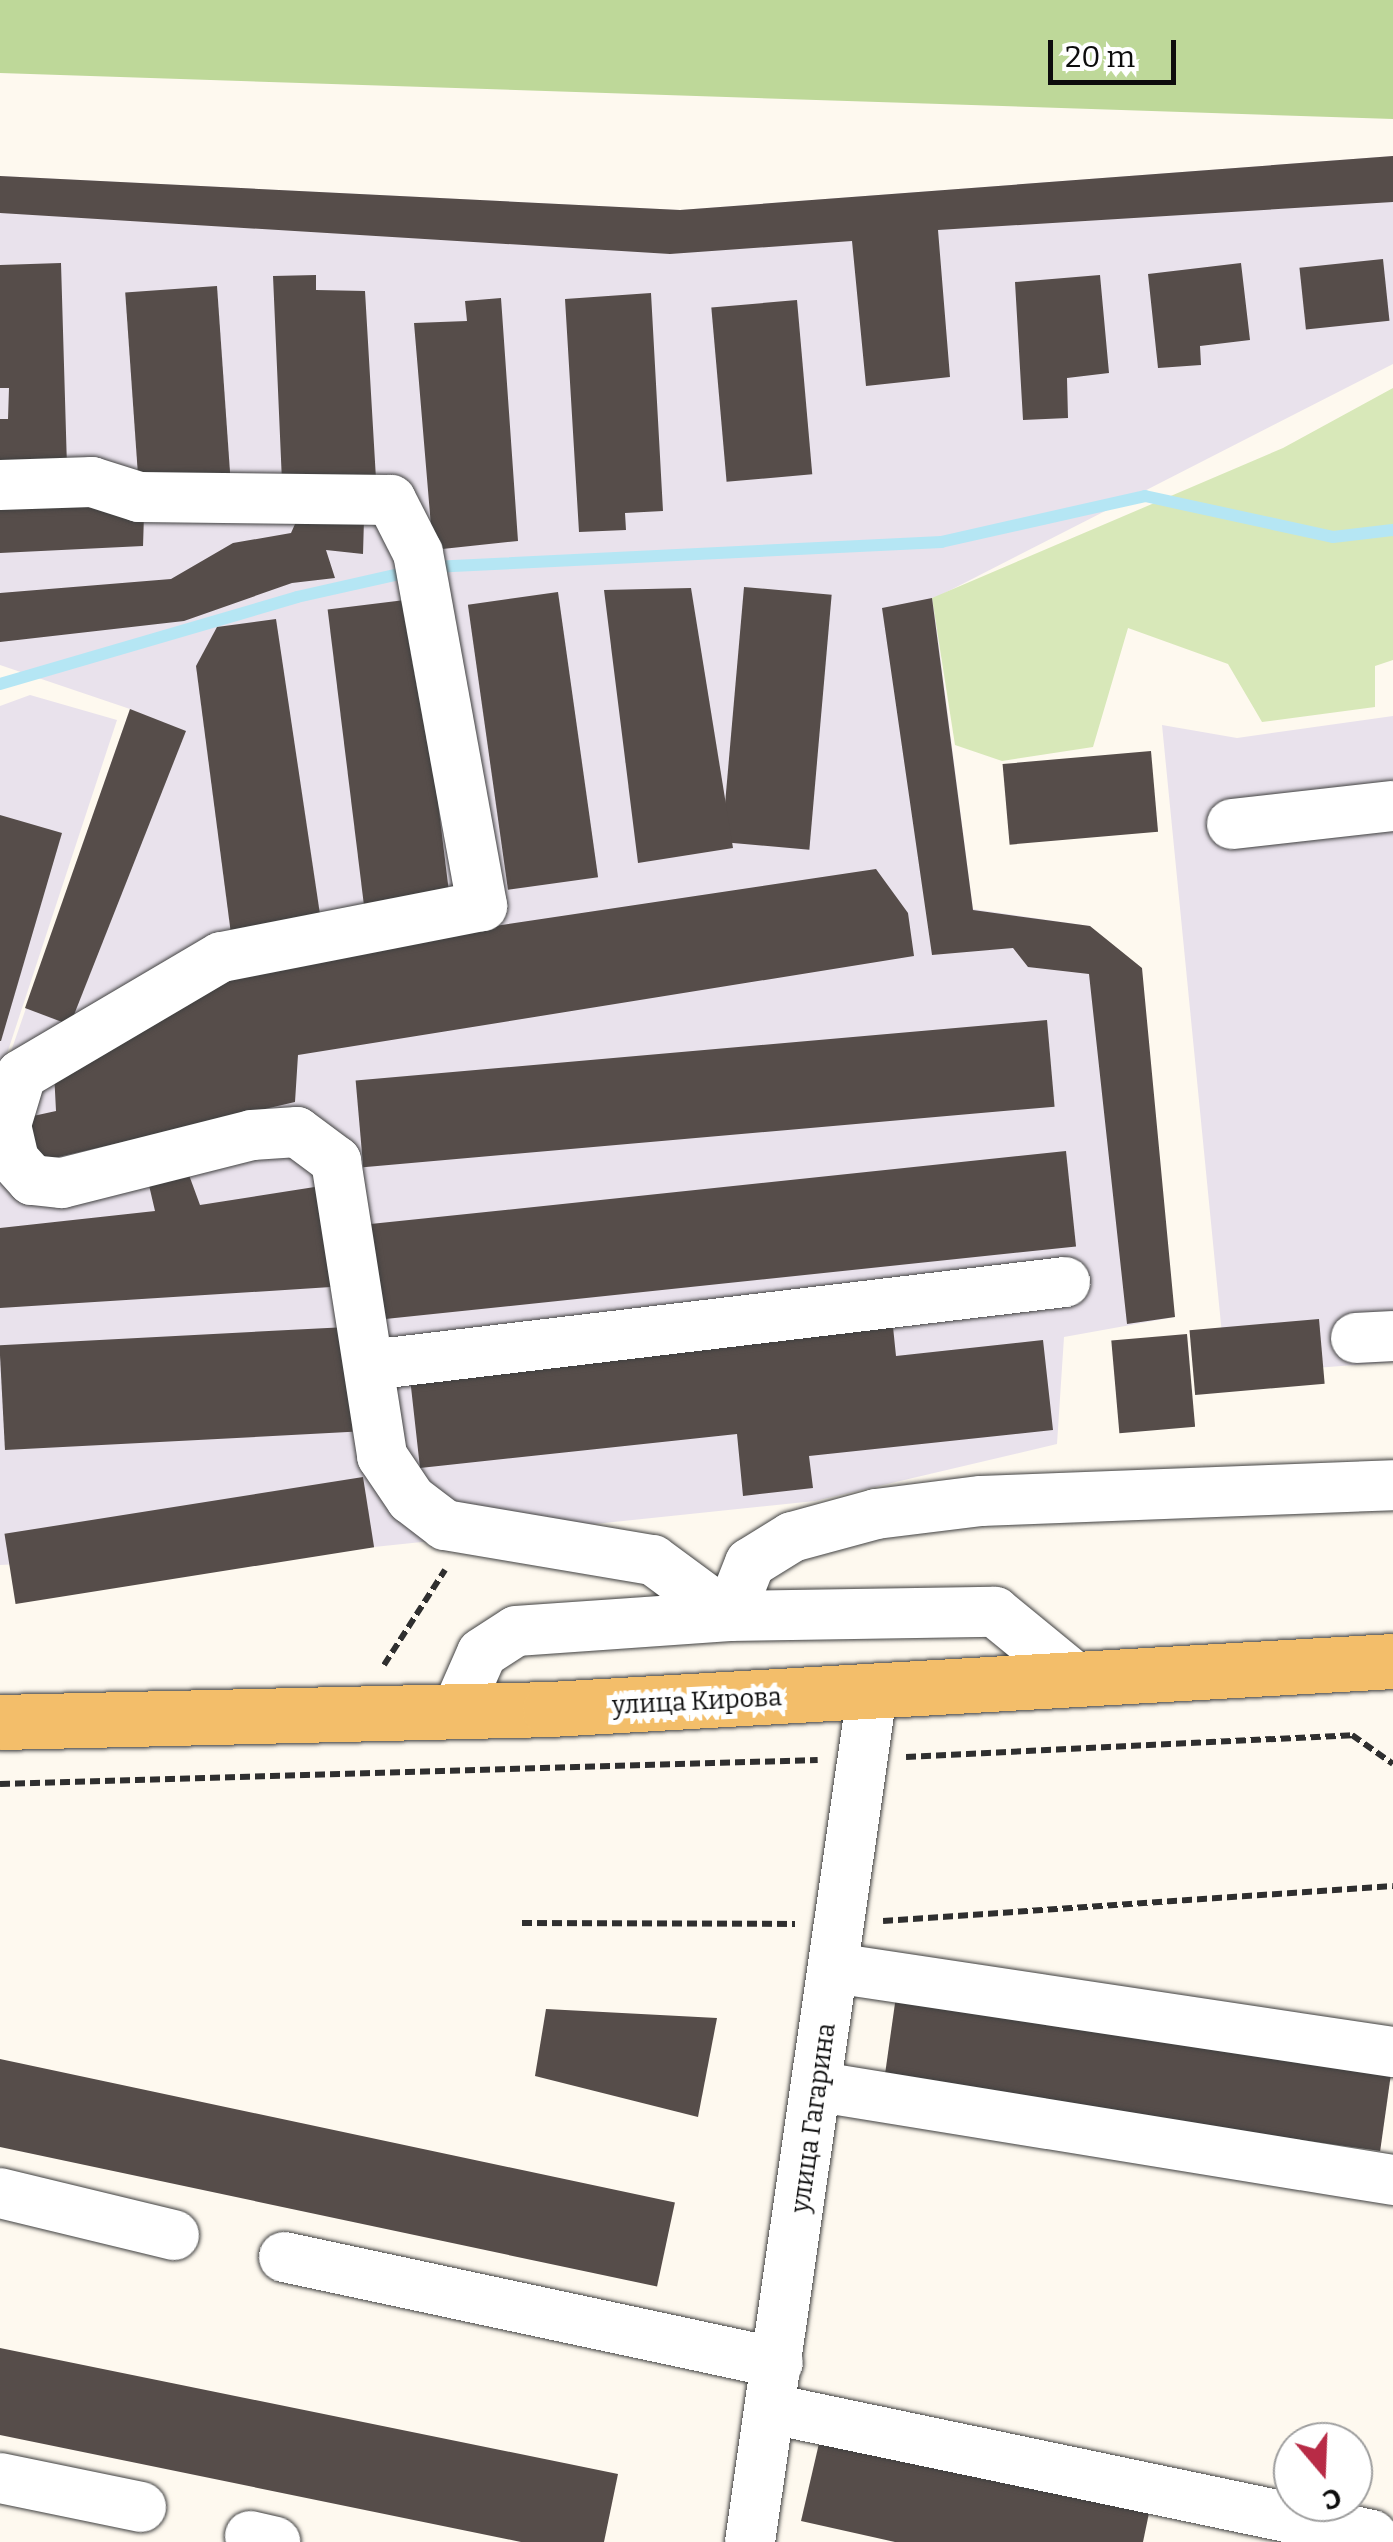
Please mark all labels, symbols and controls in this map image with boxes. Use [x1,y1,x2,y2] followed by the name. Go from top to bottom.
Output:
[1053,20,1180,82] scale bar
[1065,39,1135,75] text: 20 m
[612,1683,782,1721] street label: улица Кирова
[786,2021,842,2215] street label: улица Гагарина
[1273,2422,1373,2522] north arrow
[1319,2480,1346,2517] text: С

